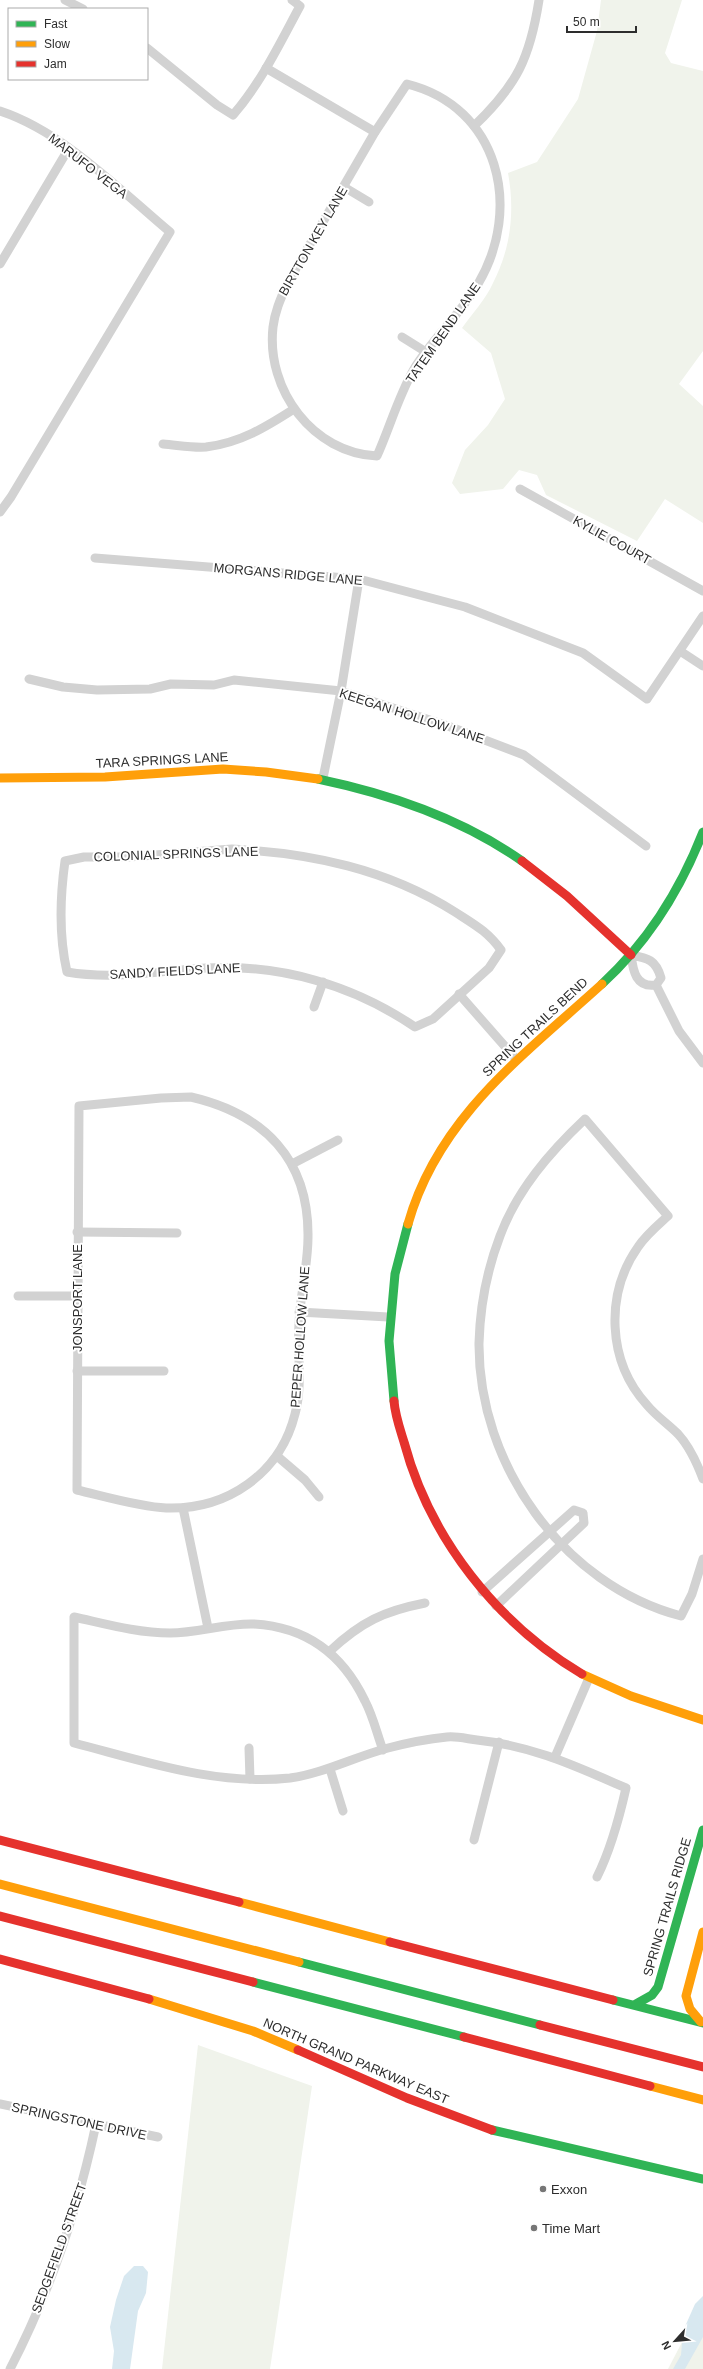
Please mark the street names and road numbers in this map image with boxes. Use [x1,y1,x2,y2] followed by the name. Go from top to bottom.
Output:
[46,131,131,202] street label: MARUFO VEGA
[276,183,351,298] street label: BIRTTON KEY LANE
[403,280,484,386] street label: TATEM BEND LANE
[571,512,653,568] street label: KYLIE COURT
[213,560,363,588] street label: MORGANS RIDGE LANE
[338,685,487,747] street label: KEEGAN HOLLOW LANE
[95,749,229,771] street label: TARA SPRINGS LANE
[93,844,259,864] street label: COLONIAL SPRINGS LANE
[109,960,241,982] street label: SANDY FIELDS LANE
[479,974,591,1080] street label: SPRING TRAILS BEND
[70,1244,85,1352] street label: JONSPORT LANE
[288,1266,312,1408] street label: PEPER HOLLOW LANE
[640,1836,694,1978] street label: SPRING TRAILS RIDGE
[261,2015,451,2107] street label: NORTH GRAND PARKWAY EAST
[10,2099,148,2143] street label: SPRINGSTONE DRIVE
[28,2181,90,2315] street label: SEDGEFIELD STREET

